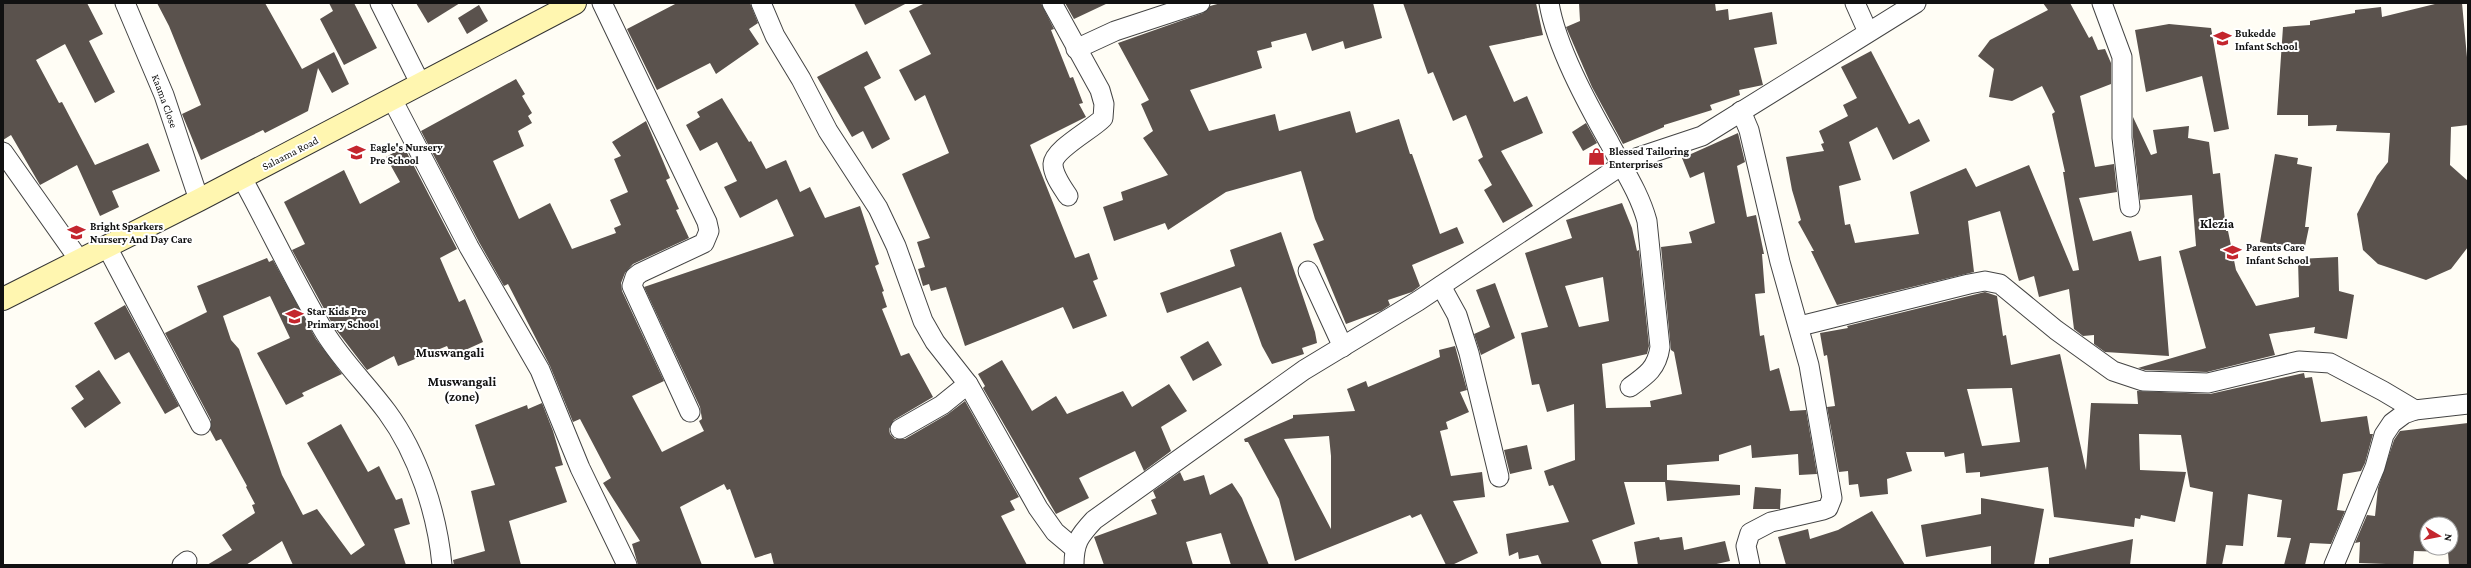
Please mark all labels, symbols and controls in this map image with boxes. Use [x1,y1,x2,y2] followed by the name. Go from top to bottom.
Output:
[2235,27,2298,52] place label: Bukedde Infant School
[2212,29,2232,49] school or university icon: Bukedde Infant School
[150,72,180,130] street label: Kaama Close
[260,134,320,172] street label: Salaama Road
[370,141,443,166] place label: Eagle's Nursery Pre School
[347,143,367,163] school or university icon: Eagle's Nursery Pre School
[1609,145,1690,170] place label: Blessed Tailoring Enterprises
[1586,147,1606,167] shop icon: Blessed Tailoring Enterprises
[2200,216,2235,231] district label: Klezia
[90,220,192,245] place label: Bright Sparkers Nursery And Day Care
[67,222,87,242] school or university icon: Bright Sparkers Nursery And Day Care
[2246,241,2309,266] place label: Parents Care Infant School
[2223,243,2243,263] school or university icon: Parents Care Infant School
[307,305,379,330] place label: Star Kids Pre Primary School
[284,307,304,327] school or university icon: Star Kids Pre Primary School
[416,345,484,360] district label: Muswangali
[428,374,496,405] district label: Muswangali (zone)
[2419,516,2459,556] north arrow
[2442,533,2455,543] text: N

